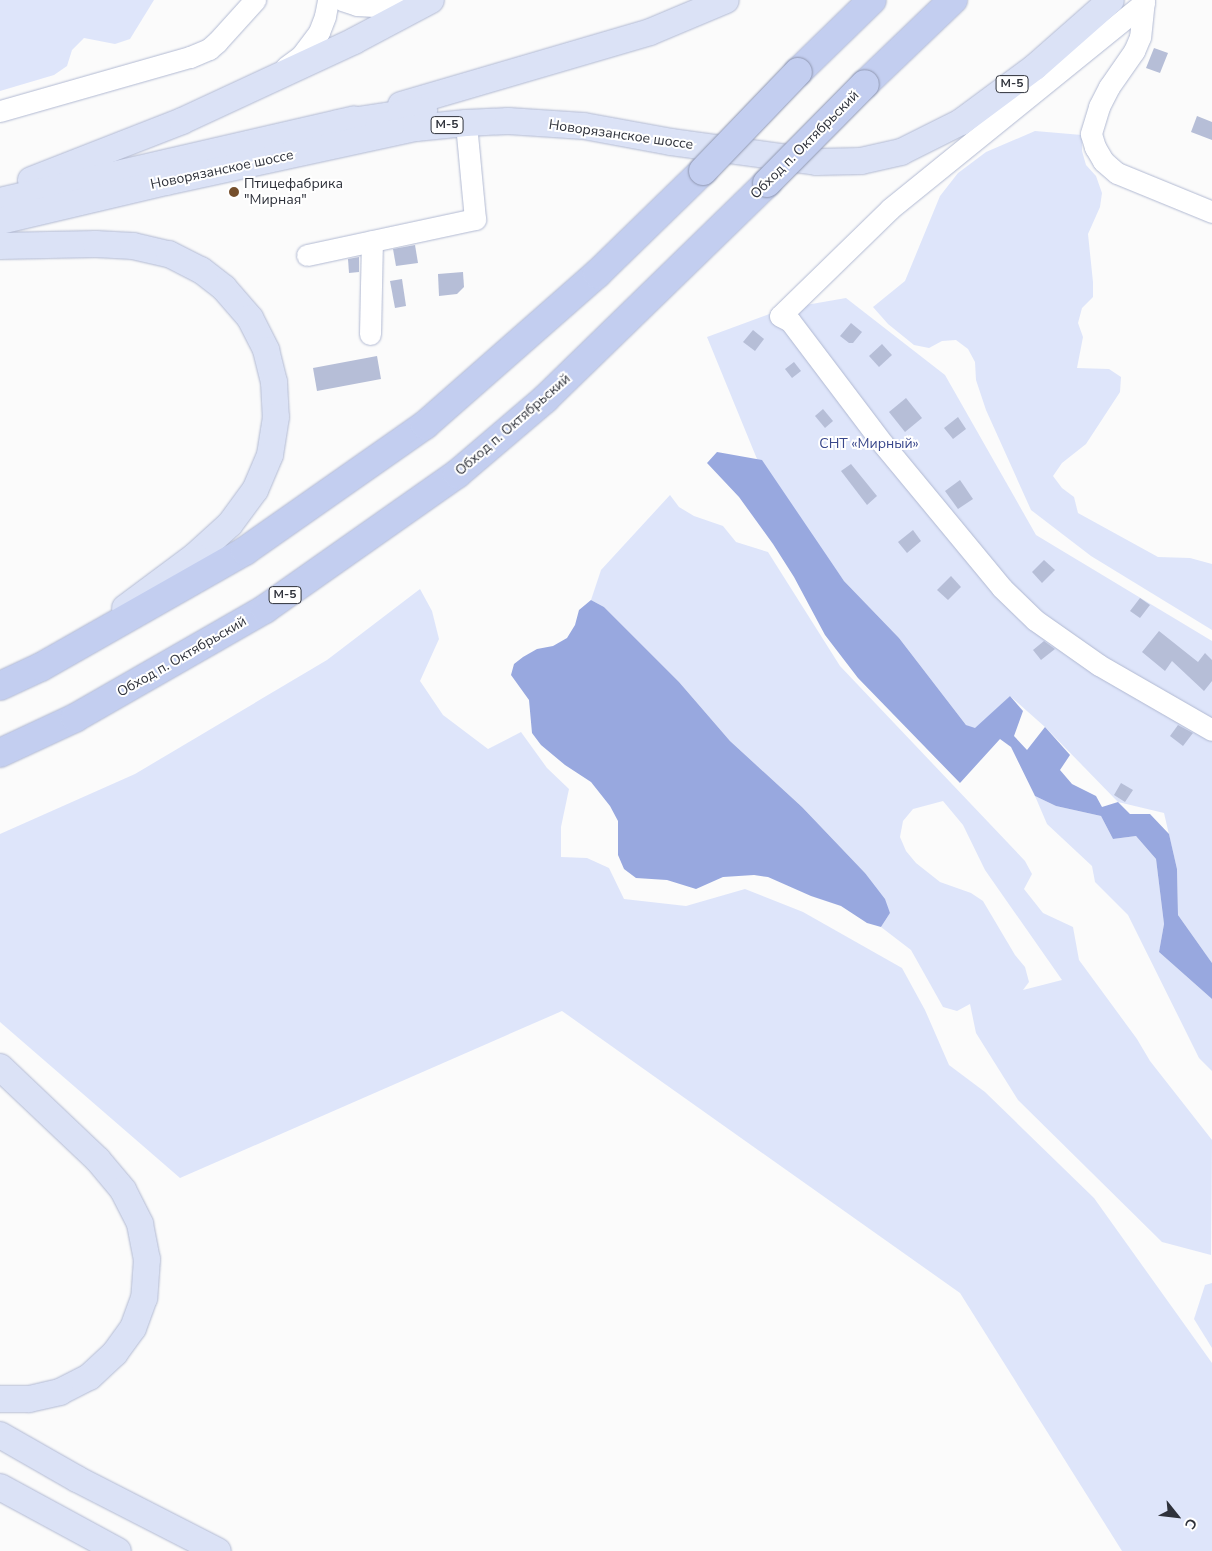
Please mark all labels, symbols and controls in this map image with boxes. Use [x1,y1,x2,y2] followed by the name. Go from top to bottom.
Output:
[994,74,1030,94] road number: М-5
[747,87,863,203] street label: Обход п. Октябрьский
[430,116,464,134] road number: М-5
[548,117,694,153] street label: Новорязанское шоссе
[149,147,295,193] street label: Новорязанское шоссе
[244,176,343,208] place label: Птицефабрика "Мирная"
[228,186,240,198] marker: Птицефабрика "Мирная"
[452,371,574,479] street label: Обход п. Октябрьский
[819,436,919,452] park label: СНТ «Мирный»
[268,586,302,604] road number: М-5
[114,613,250,701] street label: Обход п. Октябрьский
[1152,1491,1202,1541] north arrow
[1180,1515,1201,1532] text: С

